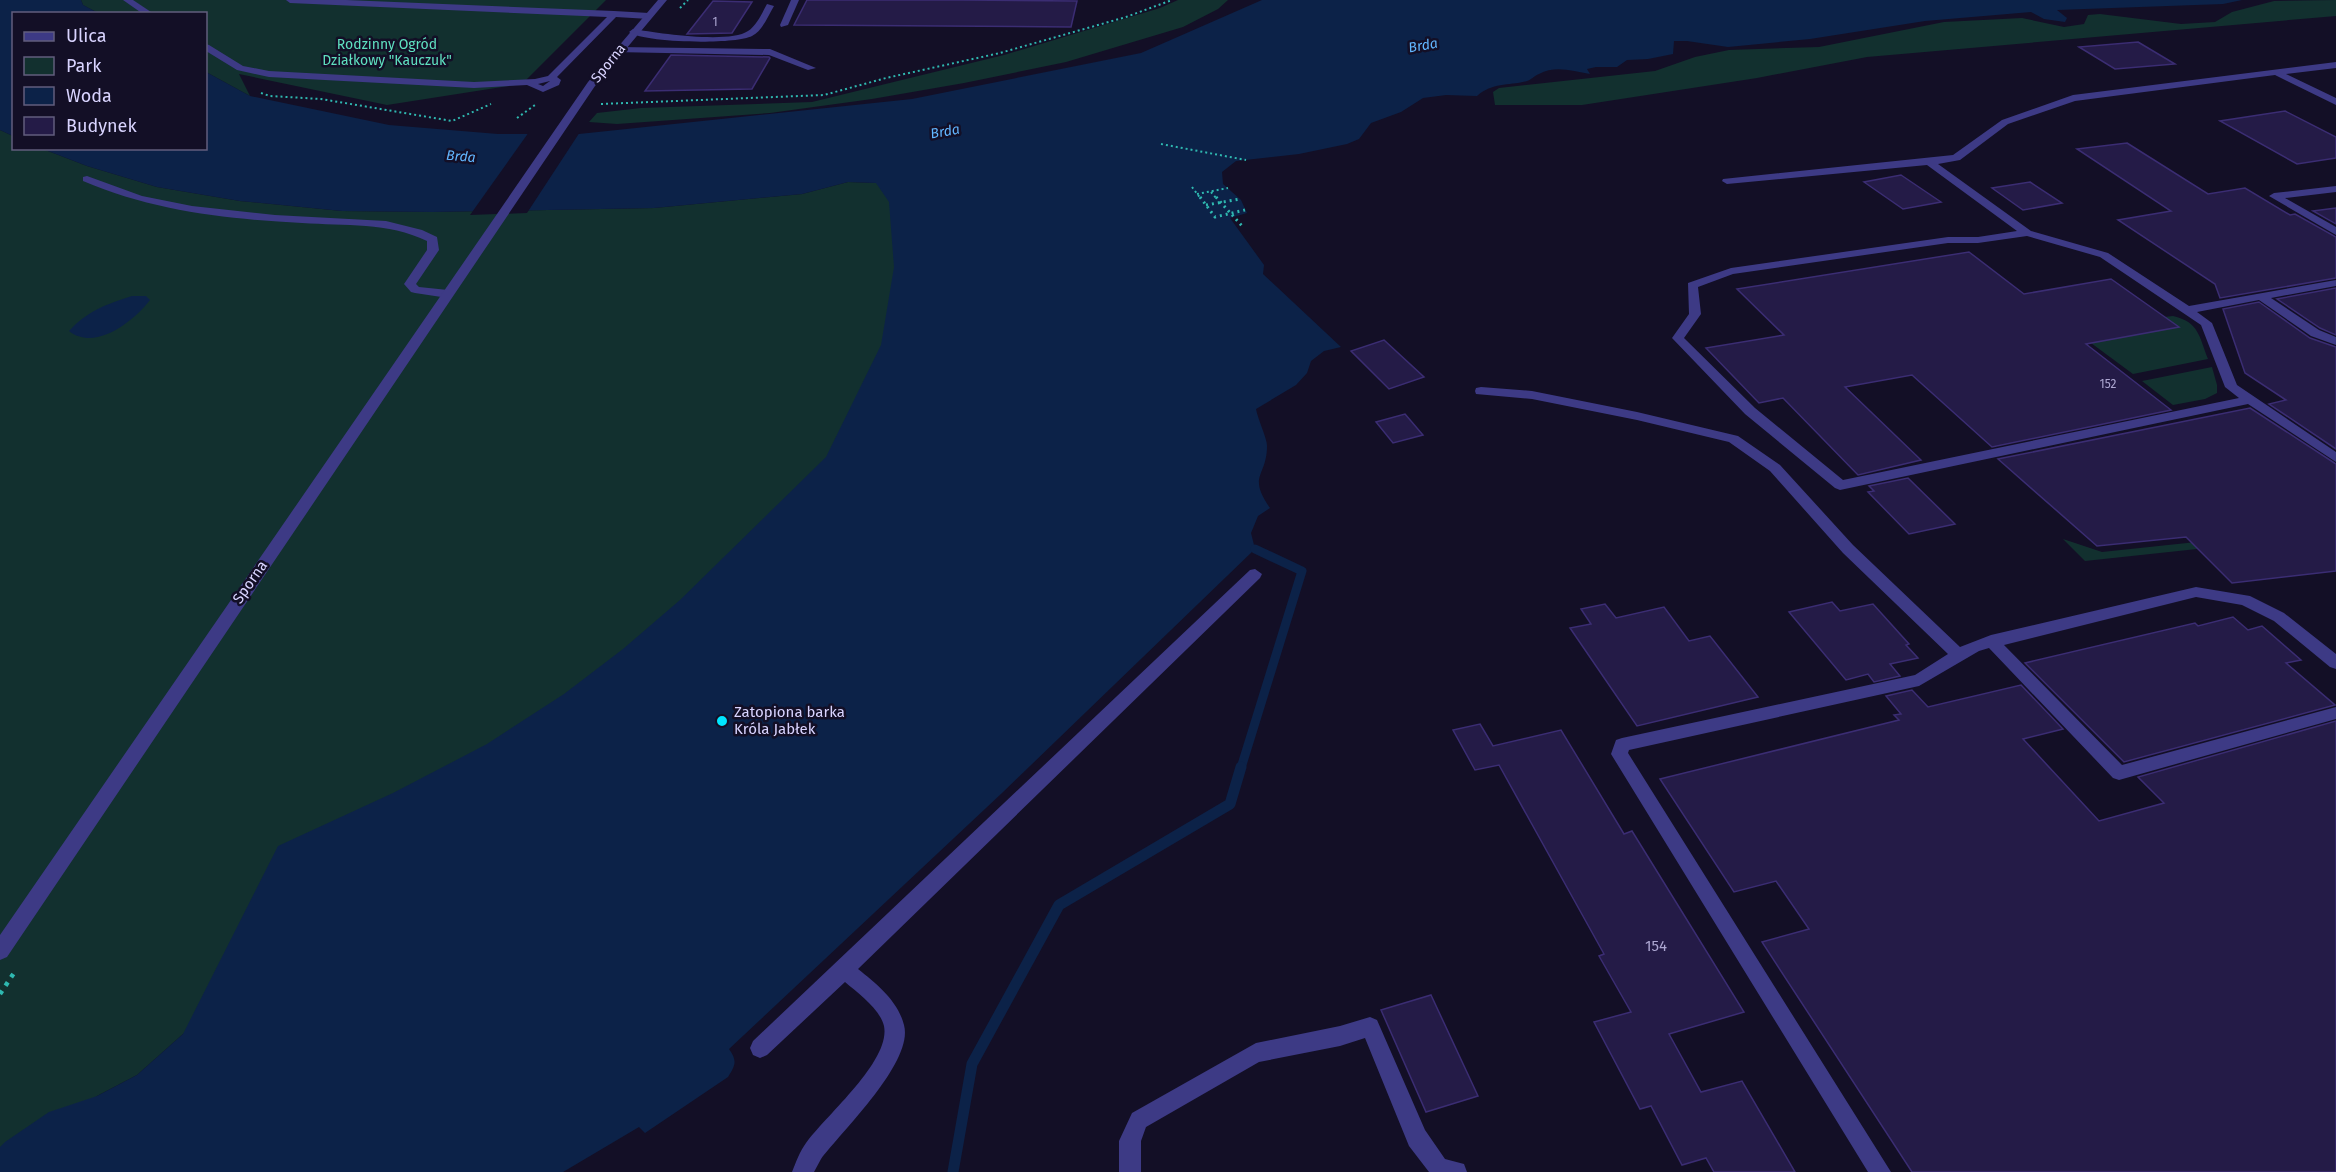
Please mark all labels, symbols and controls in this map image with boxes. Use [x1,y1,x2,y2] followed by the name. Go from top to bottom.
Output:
[12,12,207,150] legend
[712,15,718,29] house number: 1
[66,25,106,47] text: Ulica
[1407,35,1439,56] water label: Brda
[322,36,452,69] park label: Rodzinny Ogród Działkowy "Kauczuk"
[588,40,629,86] street label: Sporna
[66,55,102,77] text: Park
[66,85,112,107] text: Woda
[66,115,137,137] text: Budynek
[929,121,961,142] water label: Brda
[446,147,476,166] water label: Brda
[2099,377,2117,391] house number: 152
[229,557,271,607] street label: Sporna
[734,703,845,738] place label: Zatopiona barka Króla Jabłek
[715,714,729,728] marker: Zatopiona barka Króla Jabłek
[1645,937,1667,955] house number: 154

